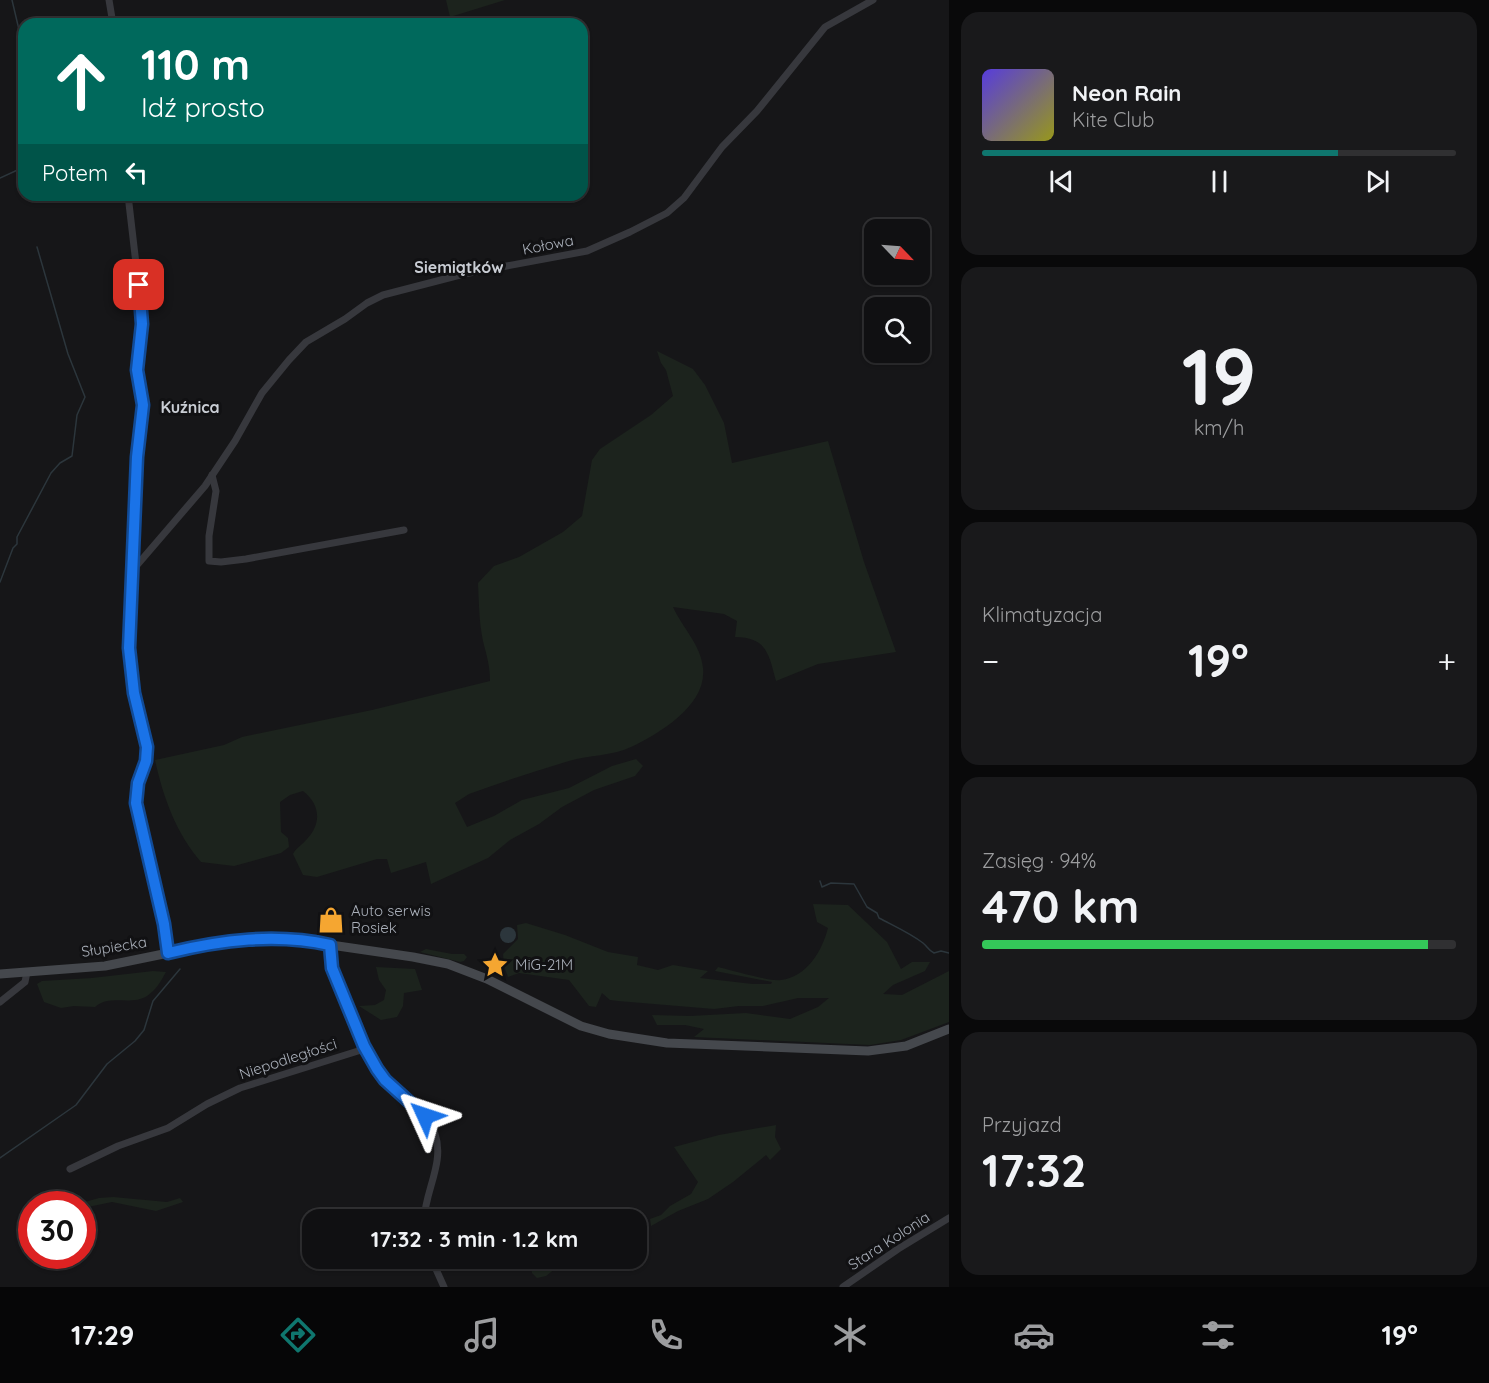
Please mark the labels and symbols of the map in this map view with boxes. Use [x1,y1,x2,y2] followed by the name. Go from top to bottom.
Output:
[864,219,930,285] north arrow
[521,230,575,259] street label: Kołowa
[414,257,504,277] district label: Siemiątków
[113,259,164,310] pin
[160,397,220,417] district label: Kuźnica
[351,901,431,937] place label: Auto serwis Rosiek
[316,905,346,935] shop icon: Auto serwis Rosiek
[80,932,148,961] street label: Słupiecka
[480,950,510,980] place icon: MiG-21M
[515,955,573,974] place label: MiG-21M
[237,1034,339,1083] street label: Niepodległości
[393,1084,457,1148] position arrow
[18,1191,96,1269] speed limit sign: 30
[844,1207,933,1274] street label: Stara Kolonia

